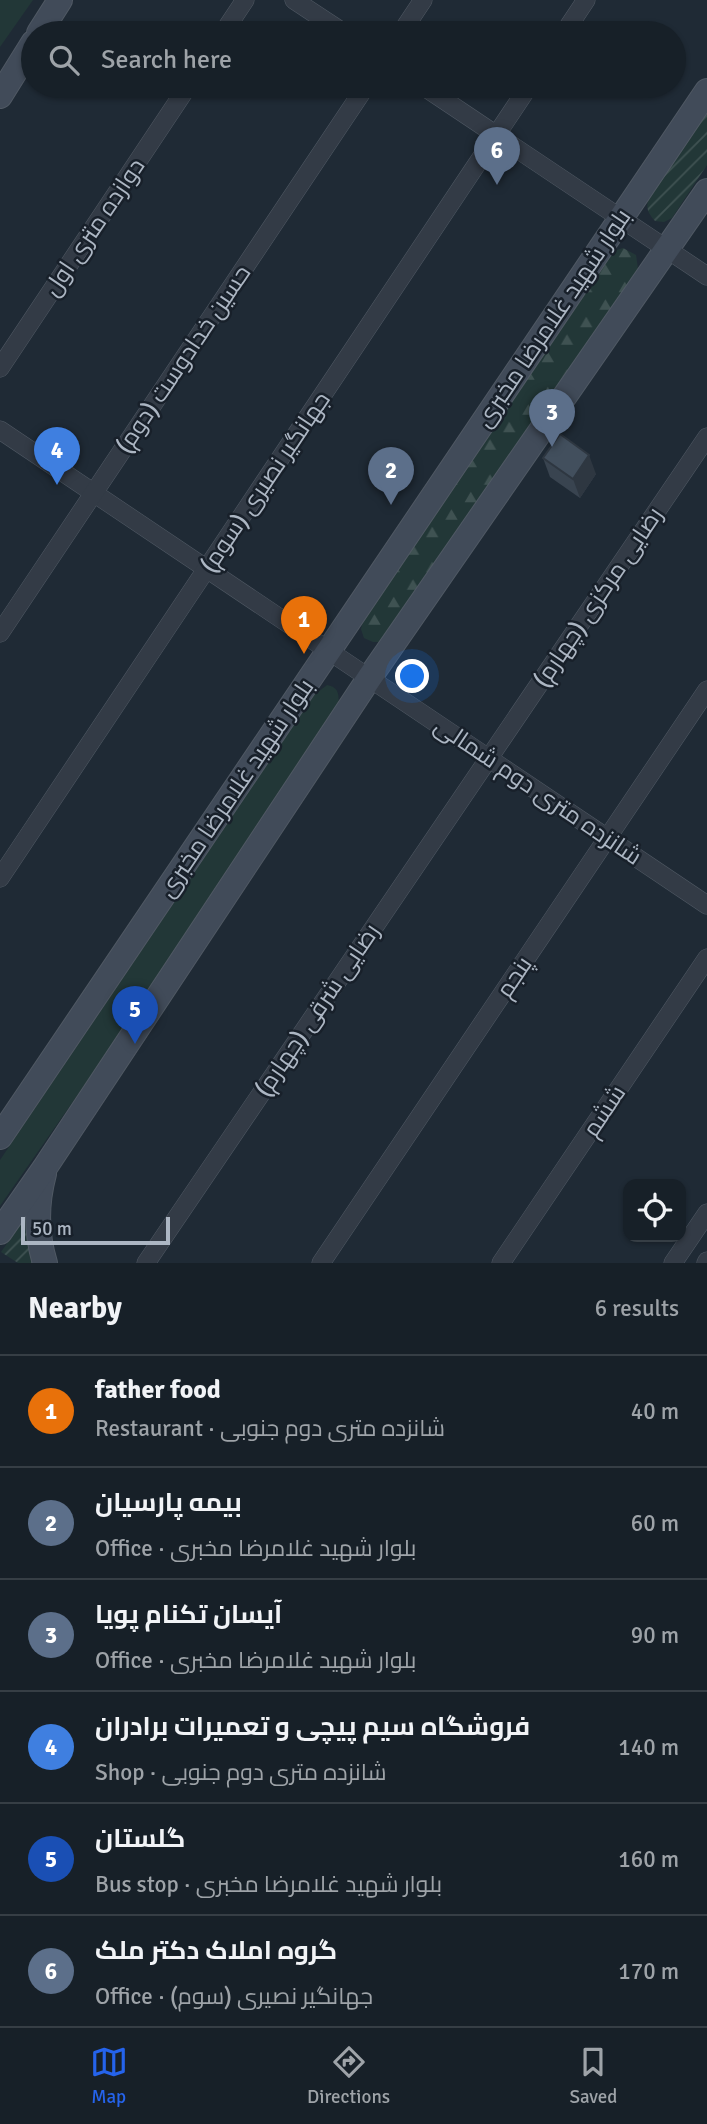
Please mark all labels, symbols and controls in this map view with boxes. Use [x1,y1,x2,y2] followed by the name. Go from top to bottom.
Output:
[21,21,686,98] search box
[45,41,83,79] icon: search
[101,44,232,76] text: Search here
[474,127,520,185] pin: 6
[37,152,151,302] street label: دوازده متری اول
[469,203,637,433] street label: بلوار شهید غلامرضا مخبری
[109,259,258,459] street label: حسین خدادوست (دوم)
[193,386,337,579] street label: جهانگیر نصیری (سوم)
[529,389,575,447] pin: 3
[34,427,80,485] pin: 4
[368,447,414,505] pin: 2
[527,501,670,693] street label: رضایی مرکزی (چهارم)
[281,596,327,654] pin: 1
[395,659,429,693] your location
[152,673,320,903] street label: بلوار شهید غلامرضا مخبری
[428,710,647,872] street label: شانزده متری دوم شمالی
[248,918,387,1103] street label: رضایی شرقی (چهارم)
[489,950,540,1004] street label: پنجم
[112,986,158,1044] pin: 5
[576,1079,633,1143] street label: ششم
[623,1179,686,1242] map controls
[623,1179,686,1242] button: locate
[21,1214,170,1246] scale bar
[32,1217,72,1241] text: 50 m
[28,1290,122,1327] text: Nearby
[595,1294,679,1323] text: 6 results
[95,1374,221,1406] text: father food
[45,1397,57,1426] text: 1
[631,1397,679,1426] text: 40 m
[95,1414,445,1443] text: Restaurant · شانزده متری دوم جنوبی
[95,1487,242,1519] text: بیمه پارسیان
[45,1509,57,1538] text: 2
[631,1509,679,1538] text: 60 m
[95,1534,416,1563] text: Office · بلوار شهید غلامرضا مخبری
[95,1599,282,1631] text: آیسان تکنام پویا
[45,1621,57,1650] text: 3
[631,1621,679,1650] text: 90 m
[95,1646,416,1675] text: Office · بلوار شهید غلامرضا مخبری
[95,1711,530,1743] text: فروشگاه سیم پیچی و تعمیرات برادران
[45,1733,57,1762] text: 4
[618,1733,679,1762] text: 140 m
[95,1758,387,1787] text: Shop · شانزده متری دوم جنوبی
[95,1823,185,1855] text: گلستان
[45,1845,57,1874] text: 5
[618,1845,679,1874] text: 160 m
[95,1870,442,1899] text: Bus stop · بلوار شهید غلامرضا مخبری
[95,1935,337,1967] text: گروه املاک دکتر ملک
[45,1957,57,1986] text: 6
[618,1957,679,1986] text: 170 m
[95,1982,373,2011] text: Office · جهانگیر نصیری (سوم)
[90,2043,128,2109] tab: Map
[307,2043,390,2109] tab: Directions
[569,2043,617,2109] tab: Saved

